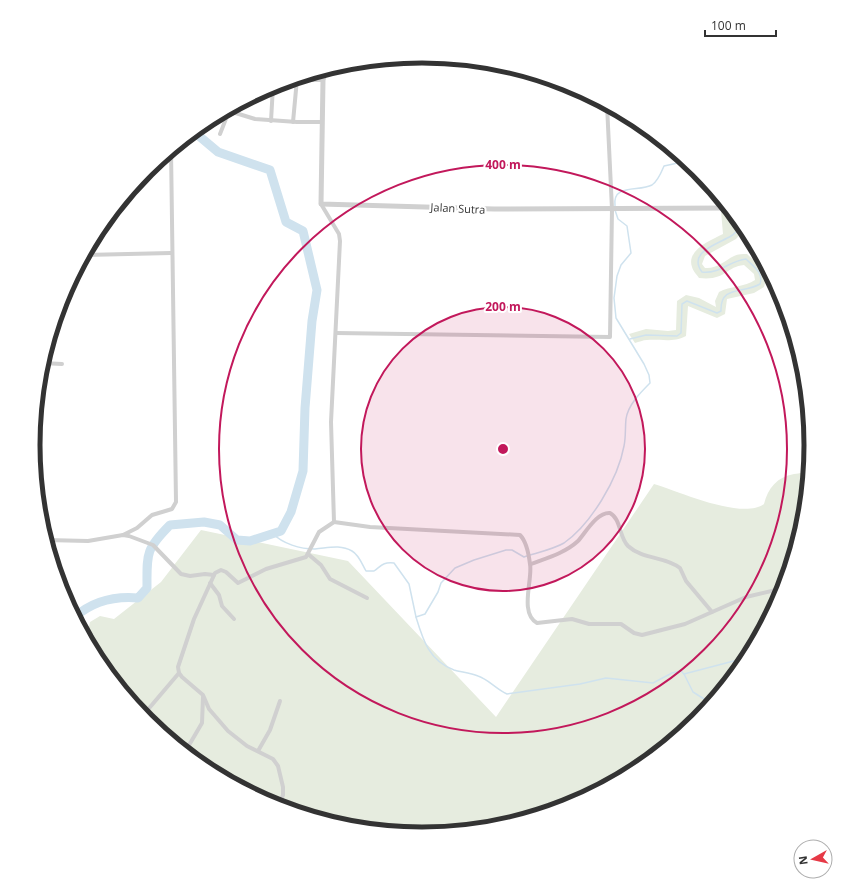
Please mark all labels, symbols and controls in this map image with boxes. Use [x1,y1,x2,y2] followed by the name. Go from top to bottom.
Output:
[705,12,776,38] scale bar
[711,17,746,34] text: 100 m
[485,156,521,173] text: 400 m
[429,199,486,217] street label: Jalan Sutra
[485,298,521,315] text: 200 m
[496,442,510,456] centre of rings
[793,839,833,879] north arrow
[795,855,811,866] text: N

